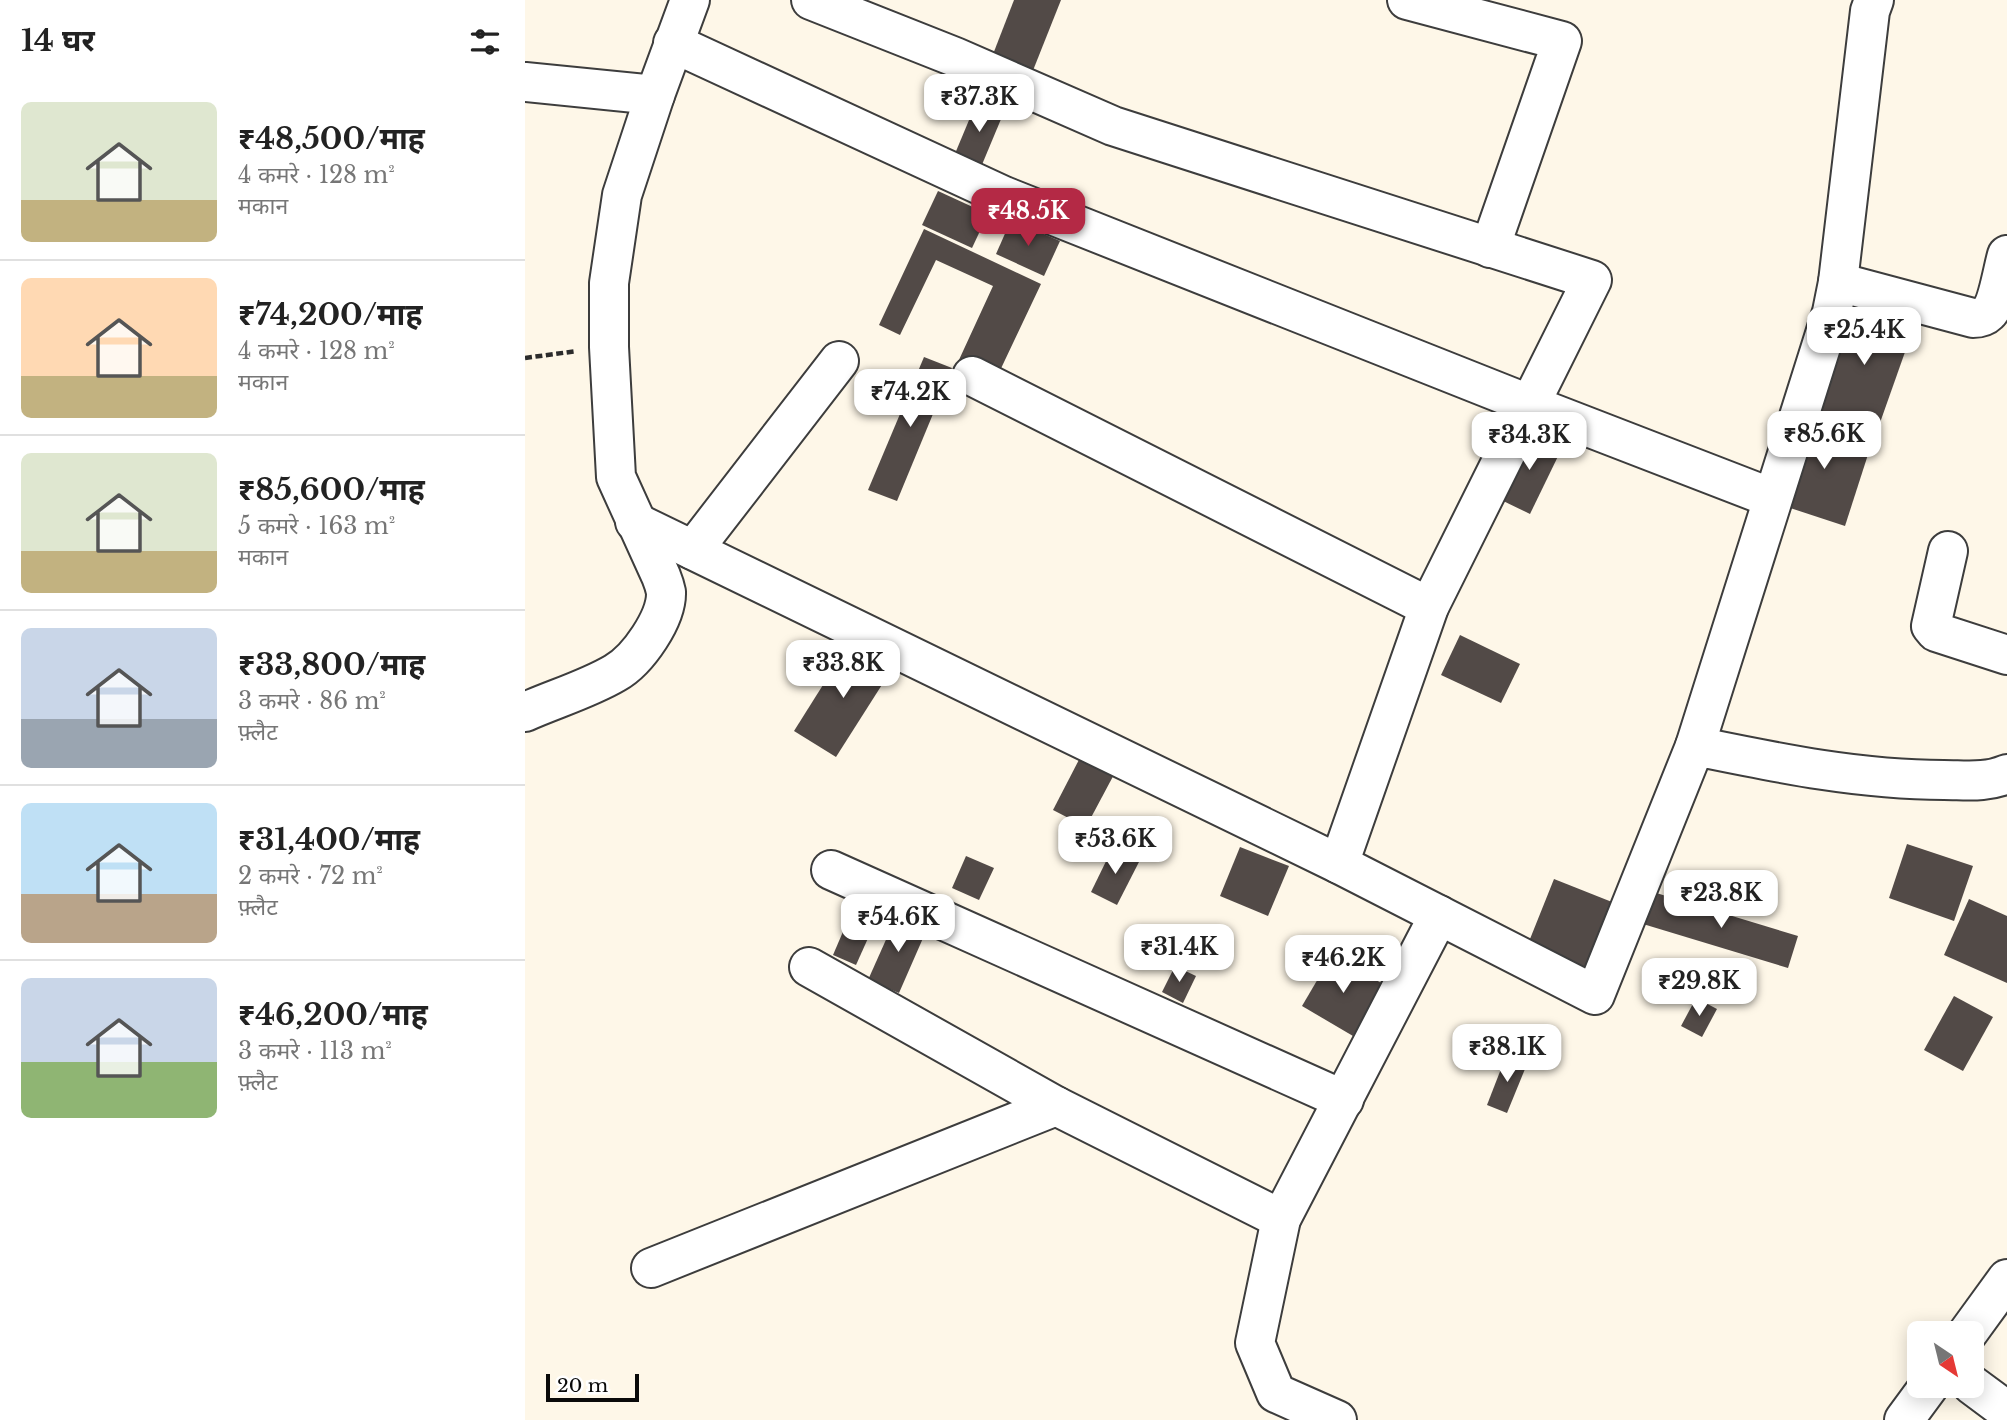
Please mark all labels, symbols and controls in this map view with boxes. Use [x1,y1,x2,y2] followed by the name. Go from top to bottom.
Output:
[21,22,95,59] text: 14 घर
[466,23,504,61] icon: filters
[922,74,1036,134] pin: ₹37.3K
[940,83,1018,111] text: ₹37.3K
[238,120,425,157] text: ₹48,500/माह
[77,130,161,214] icon: home
[238,161,395,189] text: 4 कमरे · 128 m²
[971,188,1085,248] pin: ₹48.5K
[238,192,288,220] text: मकान
[987,197,1069,225] text: ₹48.5K
[238,296,422,333] text: ₹74,200/माह
[77,306,161,390] icon: home
[1807,308,1921,367] pin: ₹25.4K
[1823,316,1905,344] text: ₹25.4K
[238,337,395,365] text: 4 कमरे · 128 m²
[238,368,288,396] text: मकान
[853,370,967,429] pin: ₹74.2K
[870,378,950,406] text: ₹74.2K
[1472,412,1586,472] pin: ₹34.3K
[1767,412,1881,471] pin: ₹85.6K
[1783,420,1865,448] text: ₹85.6K
[1488,421,1570,449] text: ₹34.3K
[238,471,425,508] text: ₹85,600/माह
[77,481,161,565] icon: home
[238,512,395,540] text: 5 कमरे · 163 m²
[238,543,288,571] text: मकान
[786,640,900,700] pin: ₹33.8K
[238,646,425,683] text: ₹33,800/माह
[802,649,884,677] text: ₹33.8K
[77,656,161,740] icon: home
[238,687,386,715] text: 3 कमरे · 86 m²
[238,718,278,746] text: फ़्लैट
[1058,816,1172,876] pin: ₹53.6K
[238,821,420,858] text: ₹31,400/माह
[1074,825,1156,853] text: ₹53.6K
[77,831,161,915] icon: home
[238,862,383,890] text: 2 कमरे · 72 m²
[1664,870,1778,930] pin: ₹23.8K
[1680,879,1762,907] text: ₹23.8K
[238,893,278,921] text: फ़्लैट
[841,894,955,954] pin: ₹54.6K
[857,903,939,931] text: ₹54.6K
[1122,925,1236,984] pin: ₹31.4K
[1140,933,1218,961] text: ₹31.4K
[1286,936,1400,995] pin: ₹46.2K
[1301,944,1385,972] text: ₹46.2K
[1642,958,1756,1018] pin: ₹29.8K
[1658,967,1740,995] text: ₹29.8K
[238,996,428,1033] text: ₹46,200/माह
[77,1006,161,1090] icon: home
[1450,1024,1564,1084] pin: ₹38.1K
[1468,1033,1546,1061] text: ₹38.1K
[238,1037,392,1065] text: 3 कमरे · 113 m²
[238,1068,278,1096] text: फ़्लैट
[1907,1321,1985,1398] north arrow
[1907,1321,1984,1398] map controls
[546,1371,639,1403] scale bar
[557,1374,608,1397] text: 20 m

